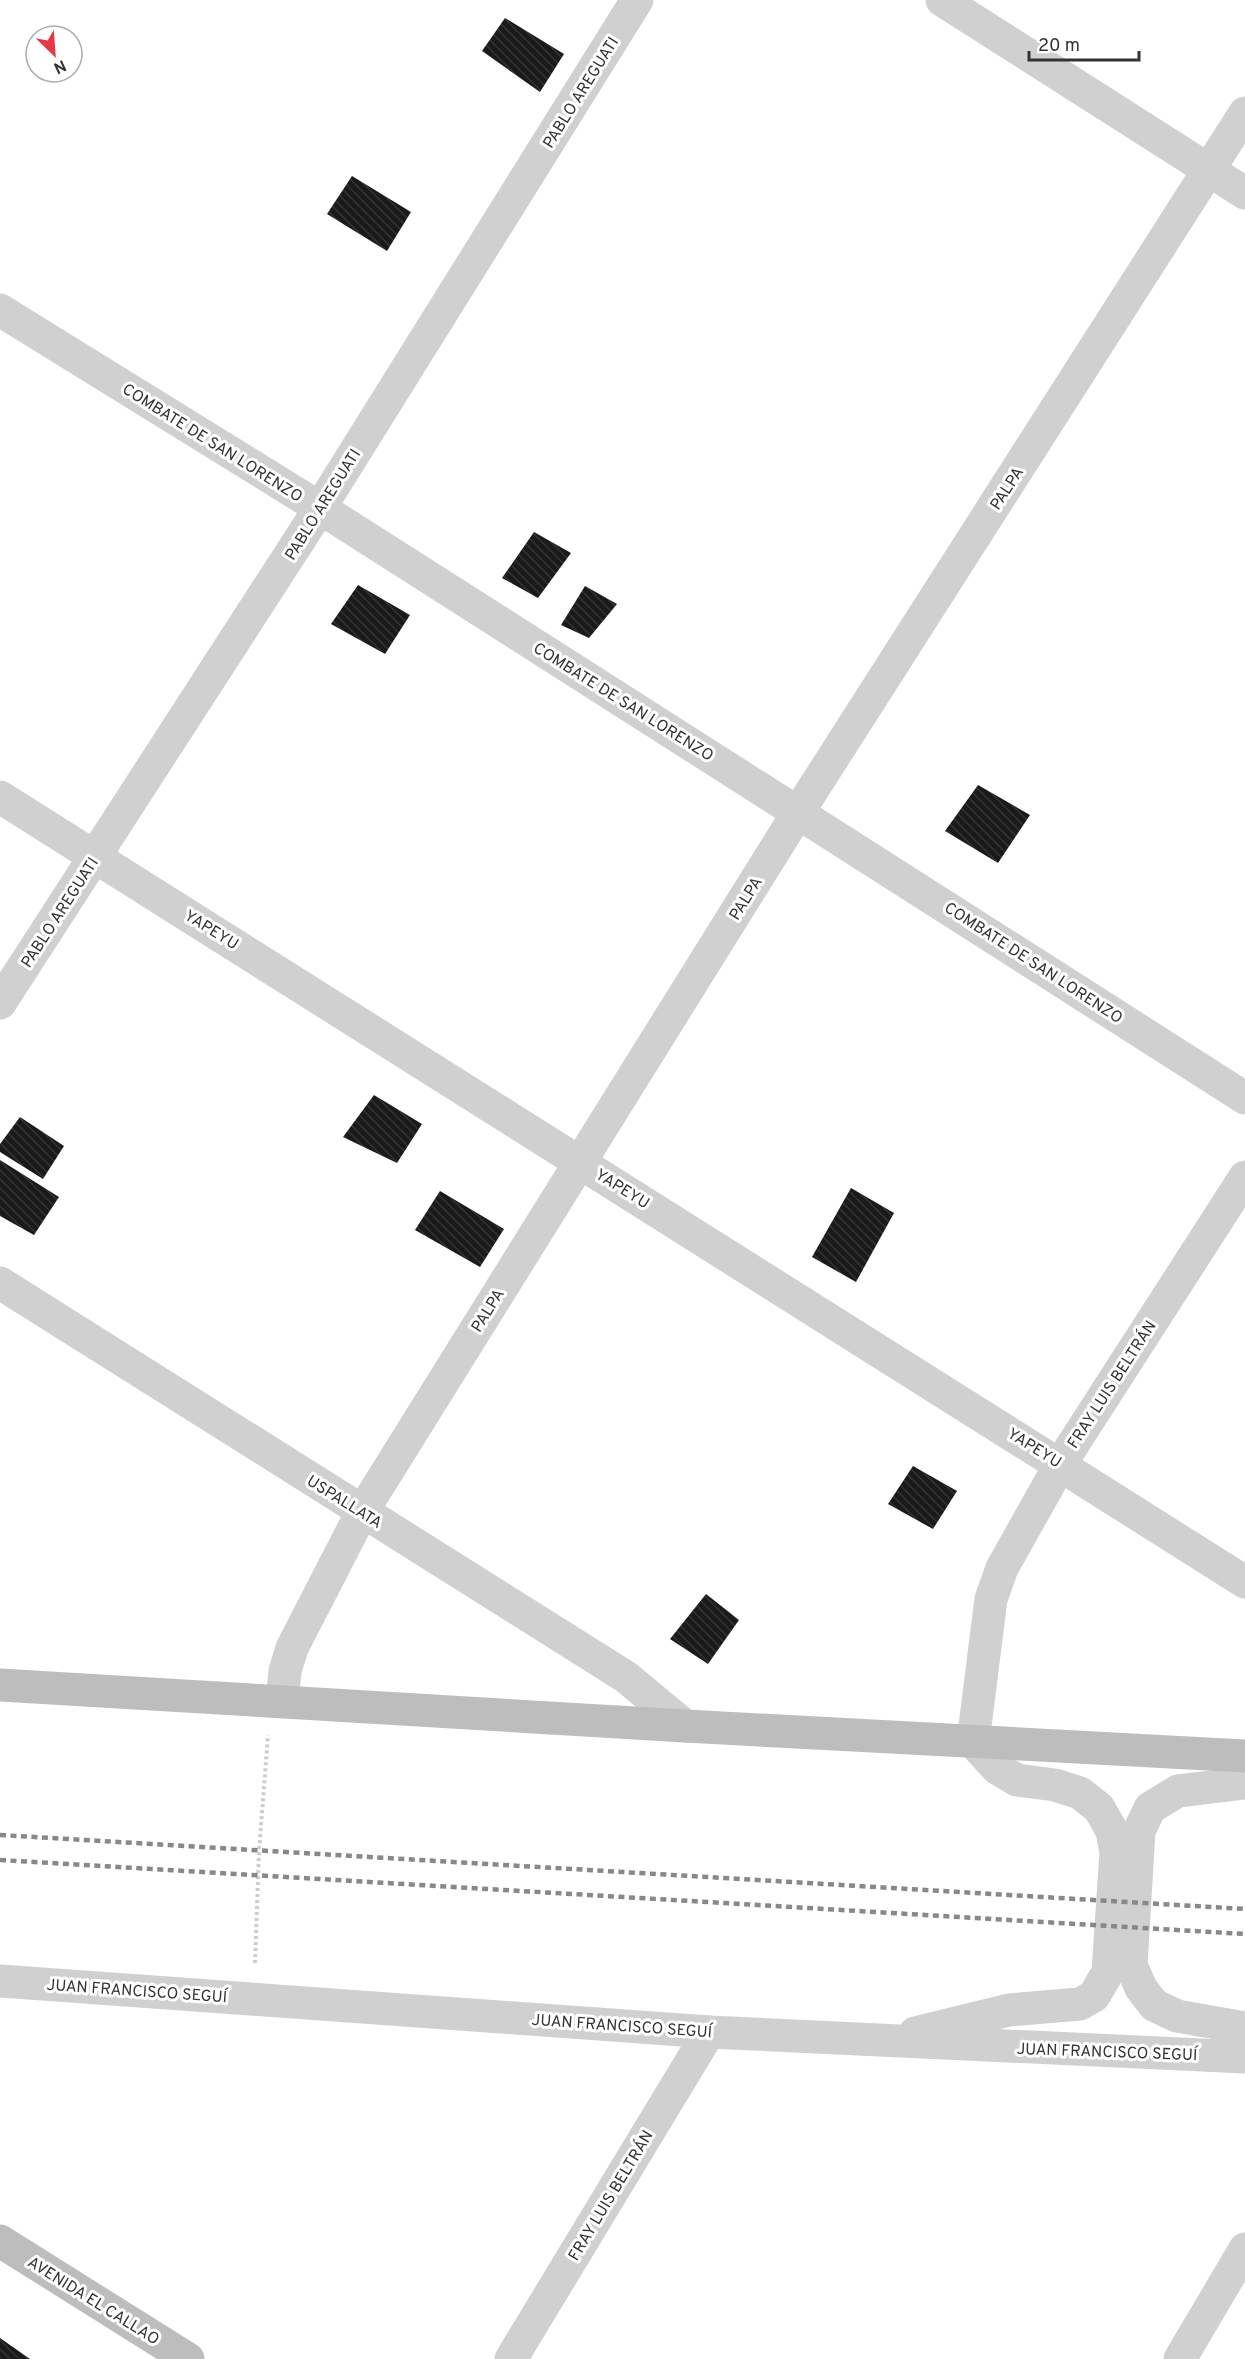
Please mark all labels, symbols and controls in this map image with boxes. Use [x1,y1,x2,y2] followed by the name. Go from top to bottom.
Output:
[24,24,84,84] north arrow
[1029,24,1138,62] scale bar
[539,34,624,152] street label: PABLO AREGUATI
[1038,35,1080,58] text: 20 m
[50,54,69,77] text: N
[118,380,306,507] street label: COMBATE DE SAN LORENZO
[281,446,366,564] street label: PABLO AREGUATI
[986,464,1029,514] street label: PALPA
[529,639,717,766] street label: COMBATE DE SAN LORENZO
[18,854,104,972] street label: PABLO AREGUATI
[726,874,768,924] street label: PALPA
[940,898,1126,1029] street label: COMBATE DE SAN LORENZO
[180,906,242,955] street label: YAPEYU
[591,1165,653,1214] street label: YAPEYU
[468,1286,510,1336] street label: PALPA
[1062,1316,1162,1453] street label: FRAY LUIS BELTRÁN
[1003,1424,1065,1473] street label: YAPEYU
[303,1472,385,1534] street label: USPALLATA
[46,1974,229,2008] street label: JUAN FRANCISCO SEGUÍ
[531,2009,714,2043] street label: JUAN FRANCISCO SEGUÍ
[1016,2038,1199,2066] street label: JUAN FRANCISCO SEGUÍ
[563,2126,659,2265] street label: FRAY LUIS BELTRÁN
[23,2253,163,2350] street label: AVENIDA EL CALLAO

